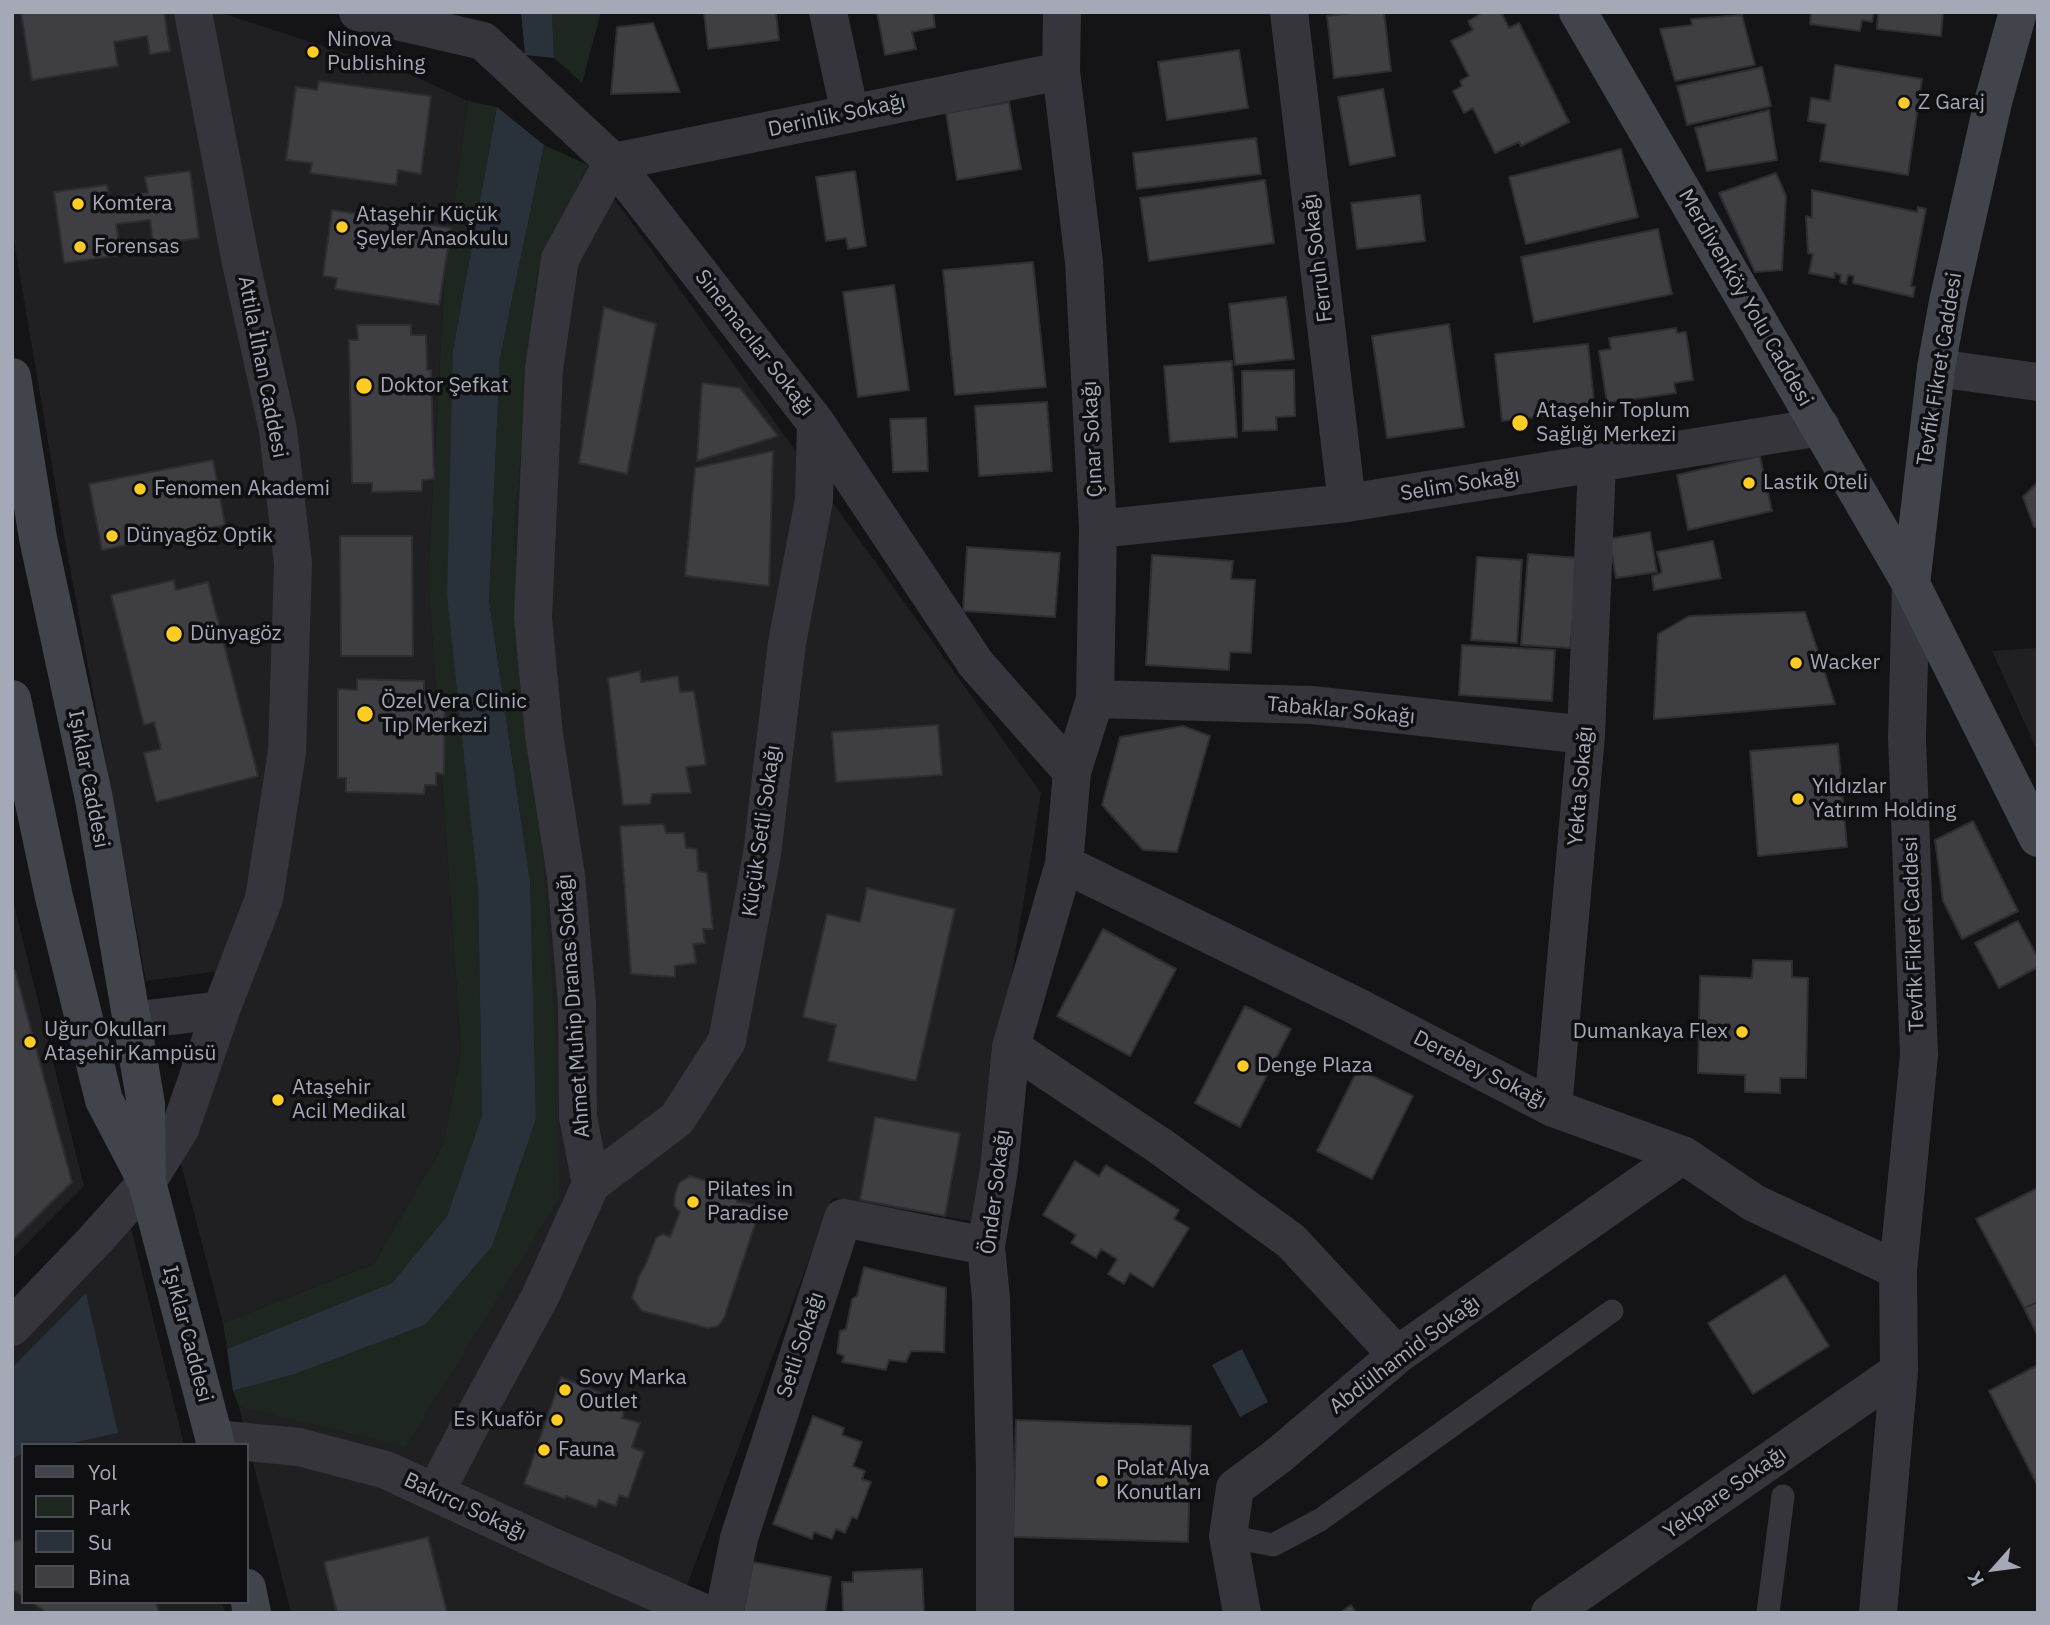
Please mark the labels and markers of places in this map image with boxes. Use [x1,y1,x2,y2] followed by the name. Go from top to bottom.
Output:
[327,27,425,77] place label: Ninova Publishing
[305,44,321,60] marker: Ninova Publishing
[1918,90,1985,116] place label: Z Garaj
[1896,95,1912,111] marker: Z Garaj
[92,191,173,217] place label: Komtera
[70,196,86,212] marker: Komtera
[356,202,509,252] place label: Ataşehir Küçük Şeyler Anaokulu
[334,219,350,235] marker: Ataşehir Küçük Şeyler Anaokulu
[94,234,180,260] place label: Forensas
[72,239,88,255] marker: Forensas
[380,373,508,399] place label: Doktor Şefkat
[354,376,374,396] marker: Doktor Şefkat
[1536,398,1690,448] place label: Ataşehir Toplum Sağlığı Merkezi
[1510,413,1530,433] marker: Ataşehir Toplum Sağlığı Merkezi
[1763,470,1868,496] place label: Lastik Oteli
[1741,475,1757,491] marker: Lastik Oteli
[154,476,330,502] place label: Fenomen Akademi
[132,481,148,497] marker: Fenomen Akademi
[126,523,273,549] place label: Dünyagöz Optik
[104,528,120,544] marker: Dünyagöz Optik
[190,621,282,647] place label: Dünyagöz
[164,624,184,644] marker: Dünyagöz
[1810,650,1880,676] place label: Wacker
[1788,655,1804,671] marker: Wacker
[381,689,527,739] place label: Özel Vera Clinic Tıp Merkezi
[355,704,375,724] marker: Özel Vera Clinic Tıp Merkezi
[1812,774,1956,824] place label: Yıldızlar Yatırım Holding
[1790,791,1806,807] marker: Yıldızlar Yatırım Holding
[44,1017,216,1067] place label: Uğur Okulları Ataşehir Kampüsü
[1573,1019,1728,1045] place label: Dumankaya Flex
[1734,1024,1750,1040] marker: Dumankaya Flex
[22,1034,38,1050] marker: Uğur Okulları Ataşehir Kampüsü
[1257,1053,1373,1079] place label: Denge Plaza
[1235,1058,1251,1074] marker: Denge Plaza
[292,1075,406,1125] place label: Ataşehir Acil Medikal
[270,1092,286,1108] marker: Ataşehir Acil Medikal
[707,1177,793,1227] place label: Pilates in Paradise
[685,1194,701,1210] marker: Pilates in Paradise
[579,1365,687,1415] place label: Sovy Marka Outlet
[557,1382,573,1398] marker: Sovy Marka Outlet
[453,1407,543,1433] place label: Es Kuaför
[549,1412,565,1428] marker: Es Kuaför
[558,1437,615,1463] place label: Fauna
[536,1442,552,1458] marker: Fauna
[1116,1456,1210,1506] place label: Polat Alya Konutları
[1094,1473,1110,1489] marker: Polat Alya Konutları

